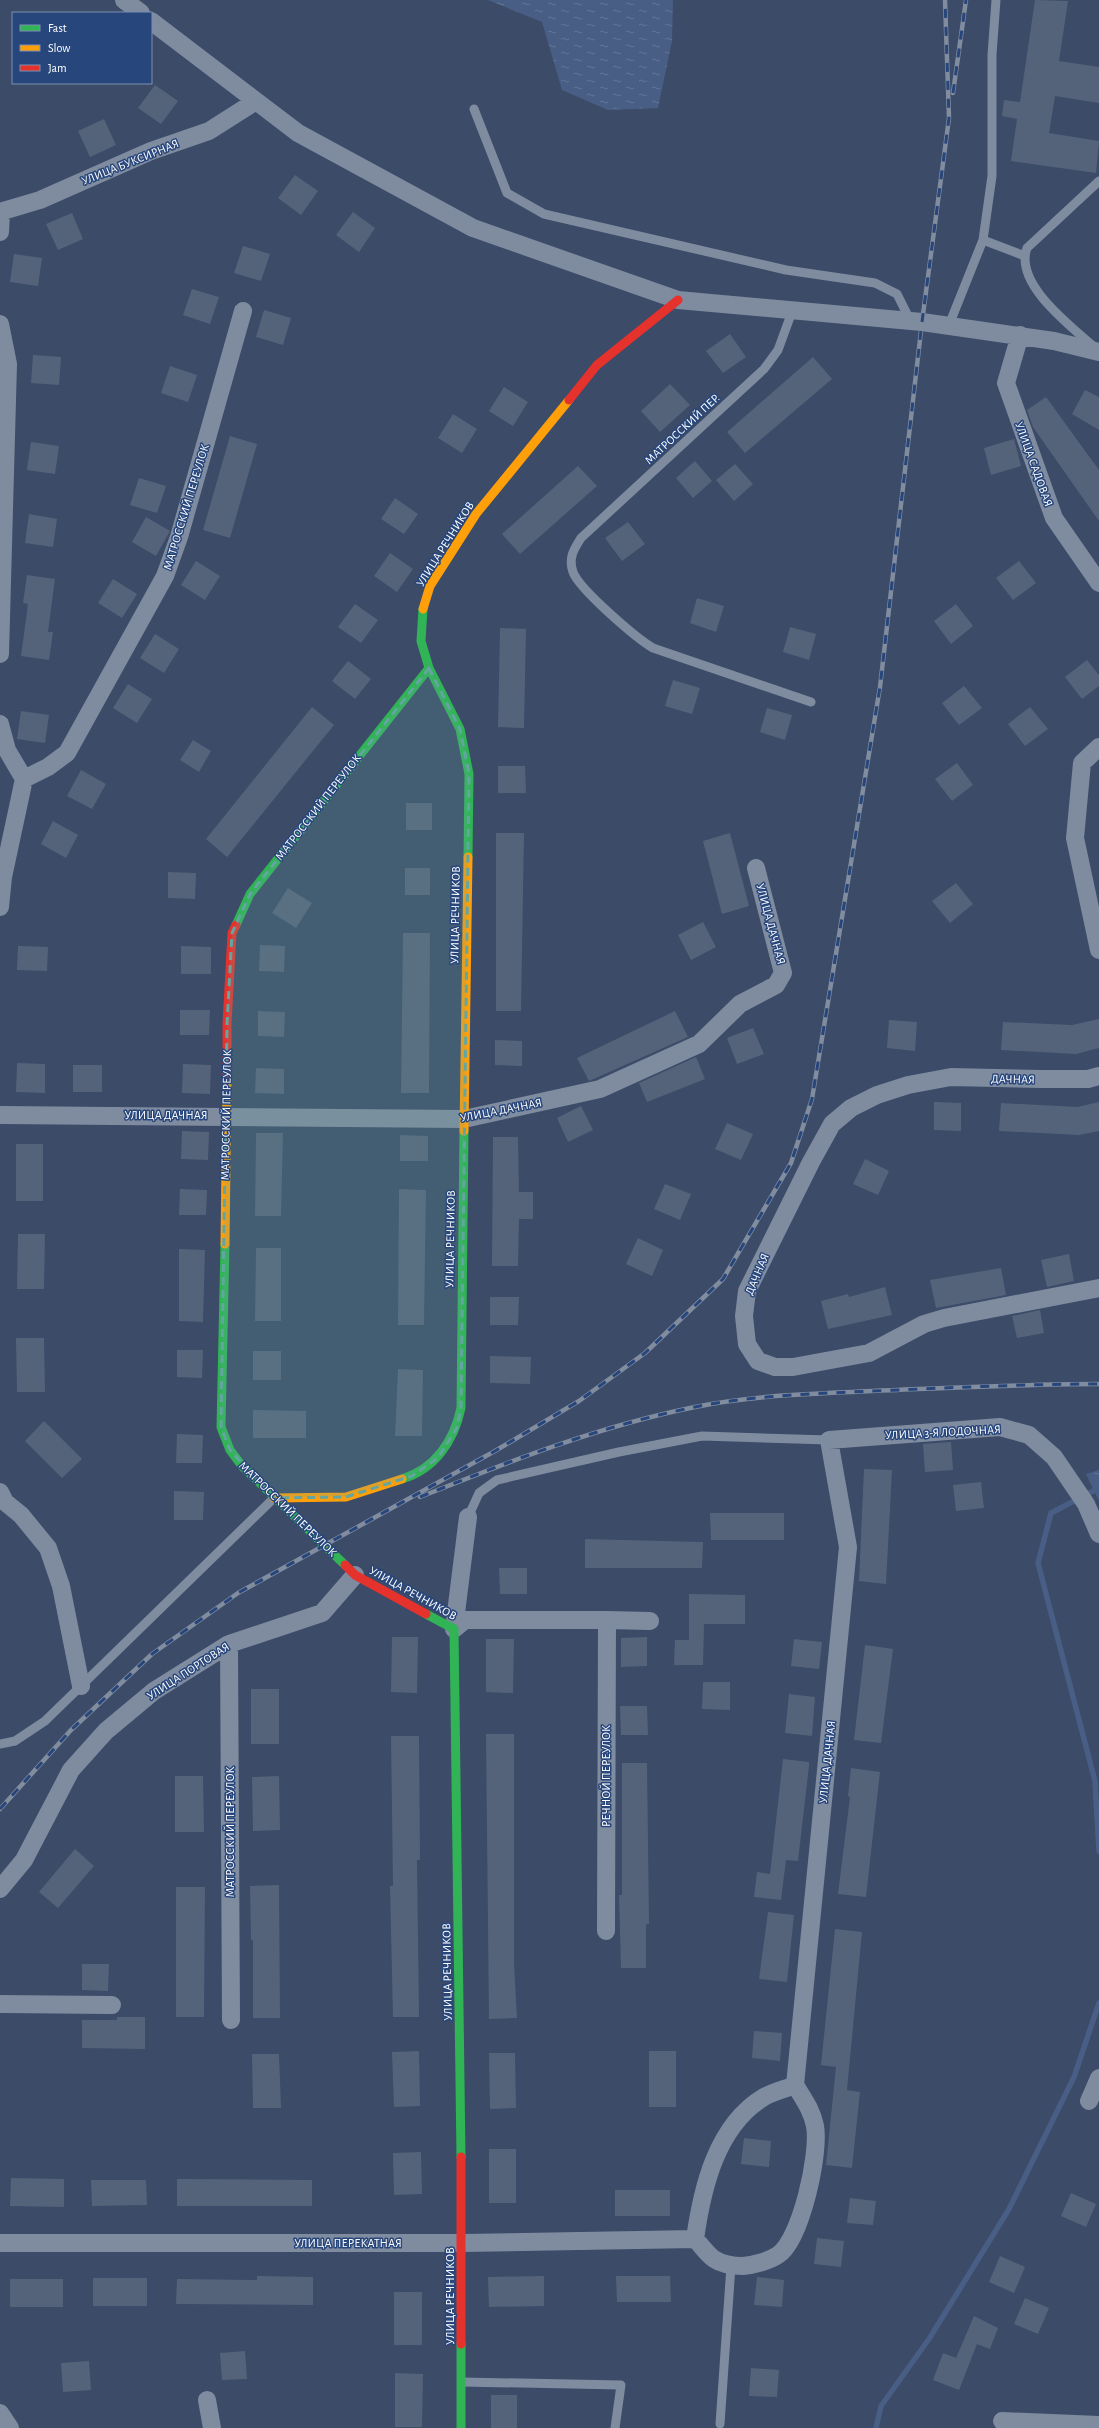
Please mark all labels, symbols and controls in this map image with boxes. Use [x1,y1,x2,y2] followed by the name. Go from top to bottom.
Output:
[12,12,152,84] legend
[48,22,67,34] text: Fast
[48,42,70,54] text: Slow
[48,62,67,74] text: Jam
[80,137,180,187] street label: УЛИЦА БУКСИРНАЯ
[642,391,722,466] street label: МАТРОССКИЙ ПЕР.
[1013,420,1055,508] street label: УЛИЦА САДОВАЯ
[160,442,211,571] street label: МАТРОССКИЙ ПЕРЕУЛОК
[414,499,476,589] street label: УЛИЦА РЕЧНИКОВ
[272,751,363,862] street label: МАТРОССКИЙ ПЕРЕУЛОК
[448,866,462,964] street label: УЛИЦА РЕЧНИКОВ
[754,882,788,966] street label: УЛИЦА ДАЧНАЯ
[218,1049,233,1181] street label: МАТРОССКИЙ ПЕРЕУЛОК
[991,1073,1035,1085] street label: ДАЧНАЯ
[459,1096,543,1124] street label: УЛИЦА ДАЧНАЯ
[124,1109,208,1121] street label: УЛИЦА ДАЧНАЯ
[443,1190,457,1288] street label: УЛИЦА РЕЧНИКОВ
[743,1251,771,1297] street label: ДАЧНАЯ
[885,1423,1001,1441] street label: УЛИЦА 3-Я ЛОДОЧНАЯ
[237,1458,340,1559] street label: МАТРОССКИЙ ПЕРЕУЛОК
[367,1564,459,1622] street label: УЛИЦА РЕЧНИКОВ
[145,1640,231,1702] street label: УЛИЦА ПОРТОВАЯ
[817,1720,837,1804] street label: УЛИЦА ДАЧНАЯ
[599,1725,612,1827] street label: РЕЧНОЙ ПЕРЕУЛОК
[223,1766,236,1898] street label: МАТРОССКИЙ ПЕРЕУЛОК
[440,1923,454,2021] street label: УЛИЦА РЕЧНИКОВ
[294,2237,402,2249] street label: УЛИЦА ПЕРЕКАТНАЯ
[444,2247,456,2345] street label: УЛИЦА РЕЧНИКОВ

